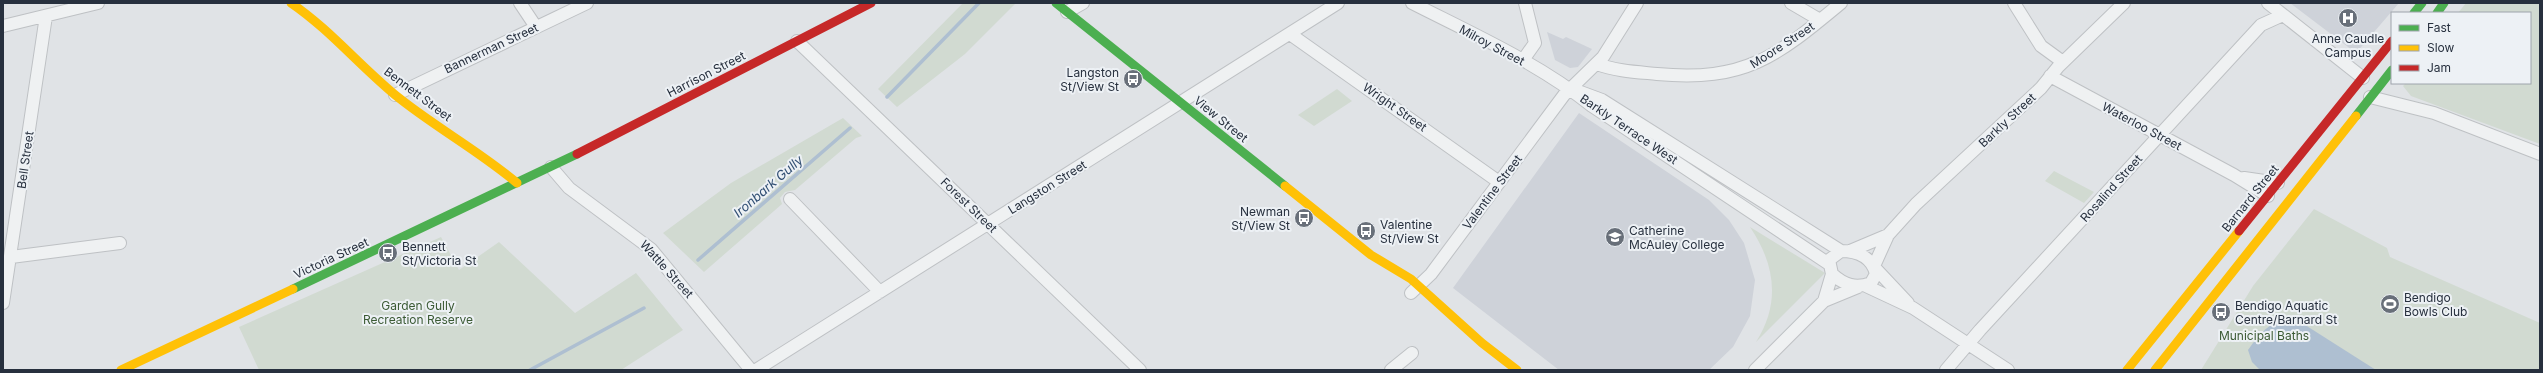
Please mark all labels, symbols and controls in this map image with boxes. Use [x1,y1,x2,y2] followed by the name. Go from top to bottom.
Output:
[2337,7,2359,29] hospital icon: Anne Caudle Campus
[2391,12,2531,84] legend
[1747,19,1817,71] street label: Moore Street
[442,20,540,76] street label: Bannerman Street
[2427,20,2451,35] text: Fast
[1457,21,1527,69] street label: Milroy Street
[2312,31,2384,60] place label: Anne Caudle Campus
[2427,40,2455,55] text: Slow
[664,48,748,100] street label: Harrison Street
[2427,60,2451,75] text: Jam
[381,64,455,124] street label: Bennett Street
[1060,65,1119,94] place label: Langston St/View St
[1122,68,1144,90] bus stop icon: Langston St/View St
[1360,79,1430,135] street label: Wright Street
[1975,90,2039,150] street label: Barkly Street
[1577,91,1681,167] street label: Barkly Terrace West
[1191,93,1251,145] street label: View Street
[2100,99,2184,153] street label: Waterloo Street
[14,130,36,190] street label: Bell Street
[730,151,806,220] water label: Ironbark Gully
[2077,151,2145,225] street label: Rosalind Street
[1459,152,1525,232] street label: Valentine Street
[1005,157,1089,217] street label: Langston Street
[2218,161,2282,235] street label: Barnard Street
[938,174,1000,236] street label: Forest Street
[1231,204,1290,233] place label: Newman St/View St
[1293,207,1315,229] bus stop icon: Newman St/View St
[1380,217,1439,246] place label: Valentine St/View St
[1355,220,1377,242] bus stop icon: Valentine St/View St
[1629,223,1725,252] place label: Catherine McAuley College
[1604,226,1626,248] school or university icon: Catherine McAuley College
[291,234,371,282] street label: Victoria Street
[637,237,697,301] street label: Wattle Street
[402,239,476,268] place label: Bennett St/Victoria St
[377,242,399,264] bus stop icon: Bennett St/Victoria St
[2404,290,2467,319] place label: Bendigo Bowls Club
[2379,293,2401,315] sports icon: Bendigo Bowls Club
[363,298,473,327] park label: Garden Gully Recreation Reserve
[2235,298,2337,327] place label: Bendigo Aquatic Centre/Barnard St
[2210,301,2232,323] bus stop icon: Bendigo Aquatic Centre/Barnard St
[2219,328,2309,343] park label: Municipal Baths

